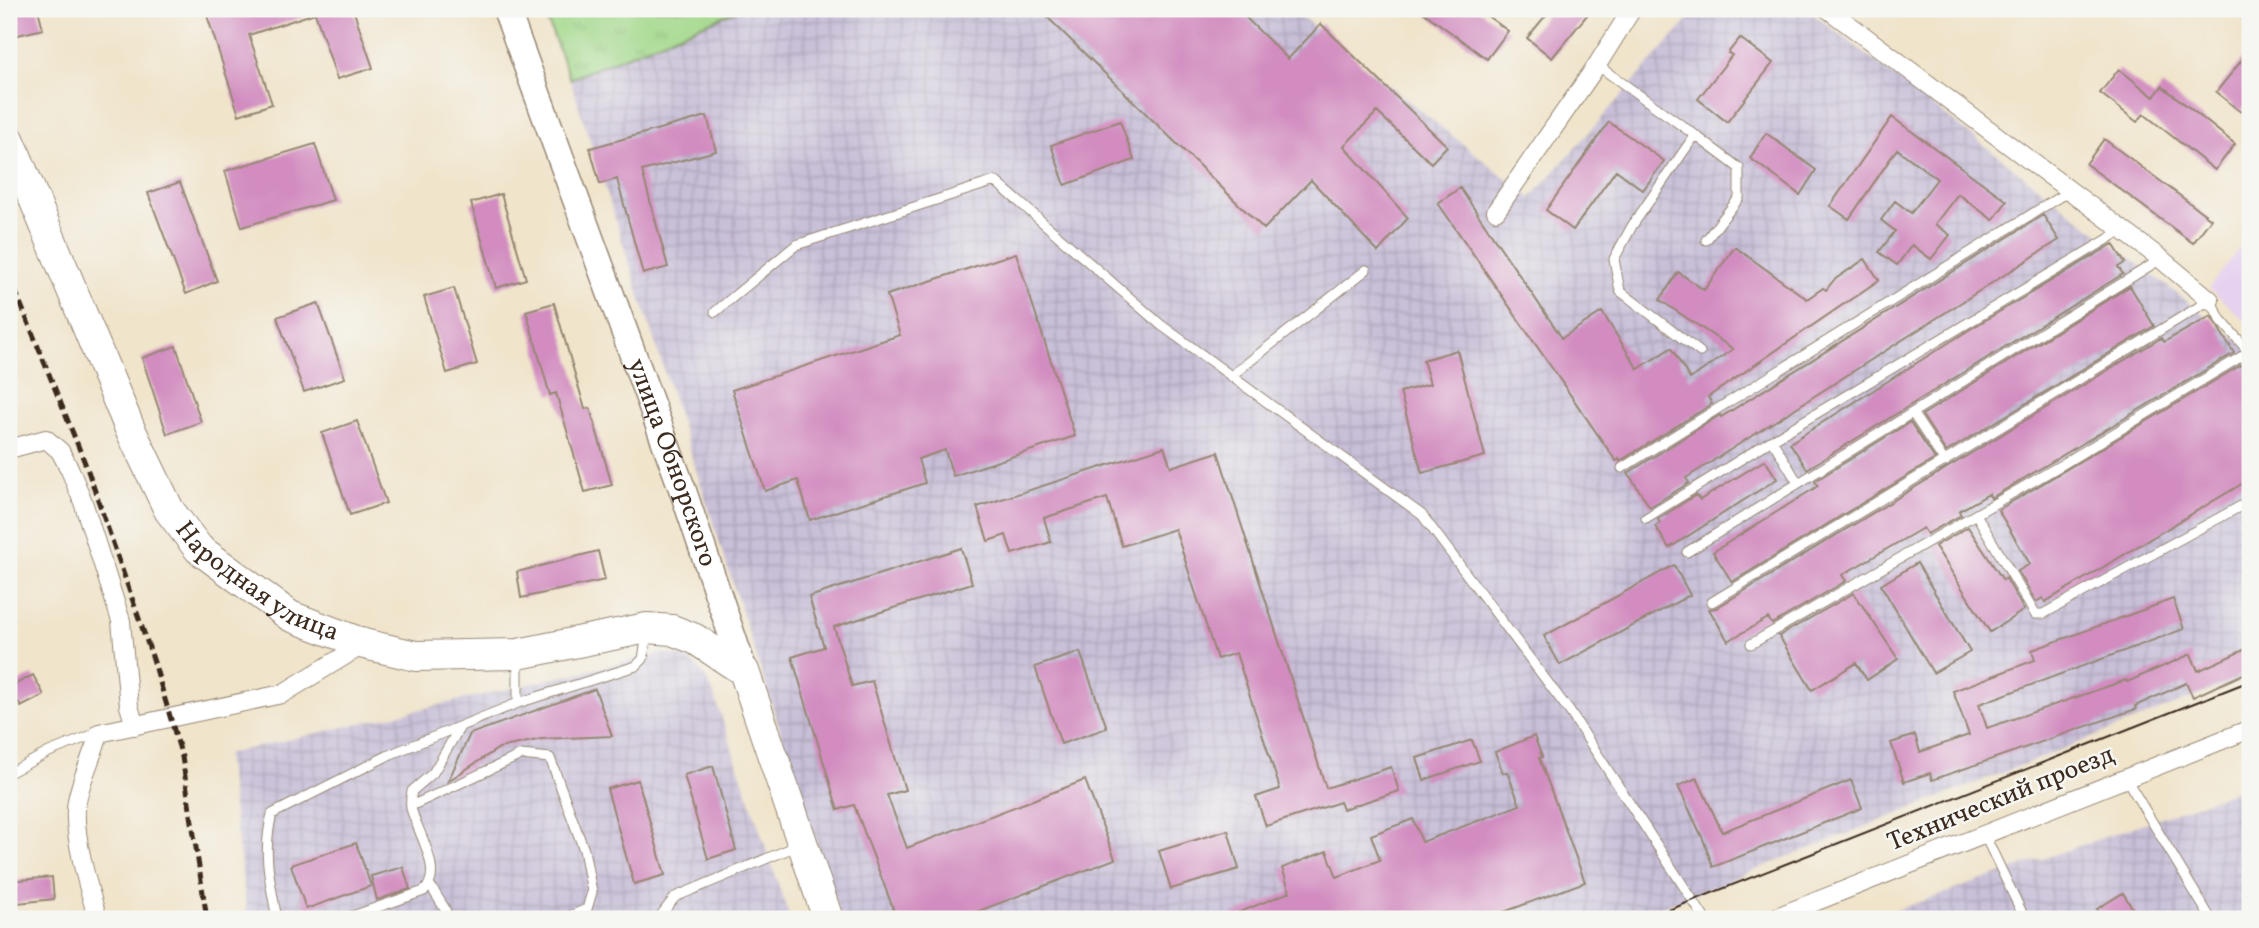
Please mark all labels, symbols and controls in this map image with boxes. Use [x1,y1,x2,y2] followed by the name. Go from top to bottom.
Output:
[618,353,725,572] street label: улица Обнорского
[166,514,344,651] street label: Народная улица
[1882,737,2120,861] street label: Технический проезд

